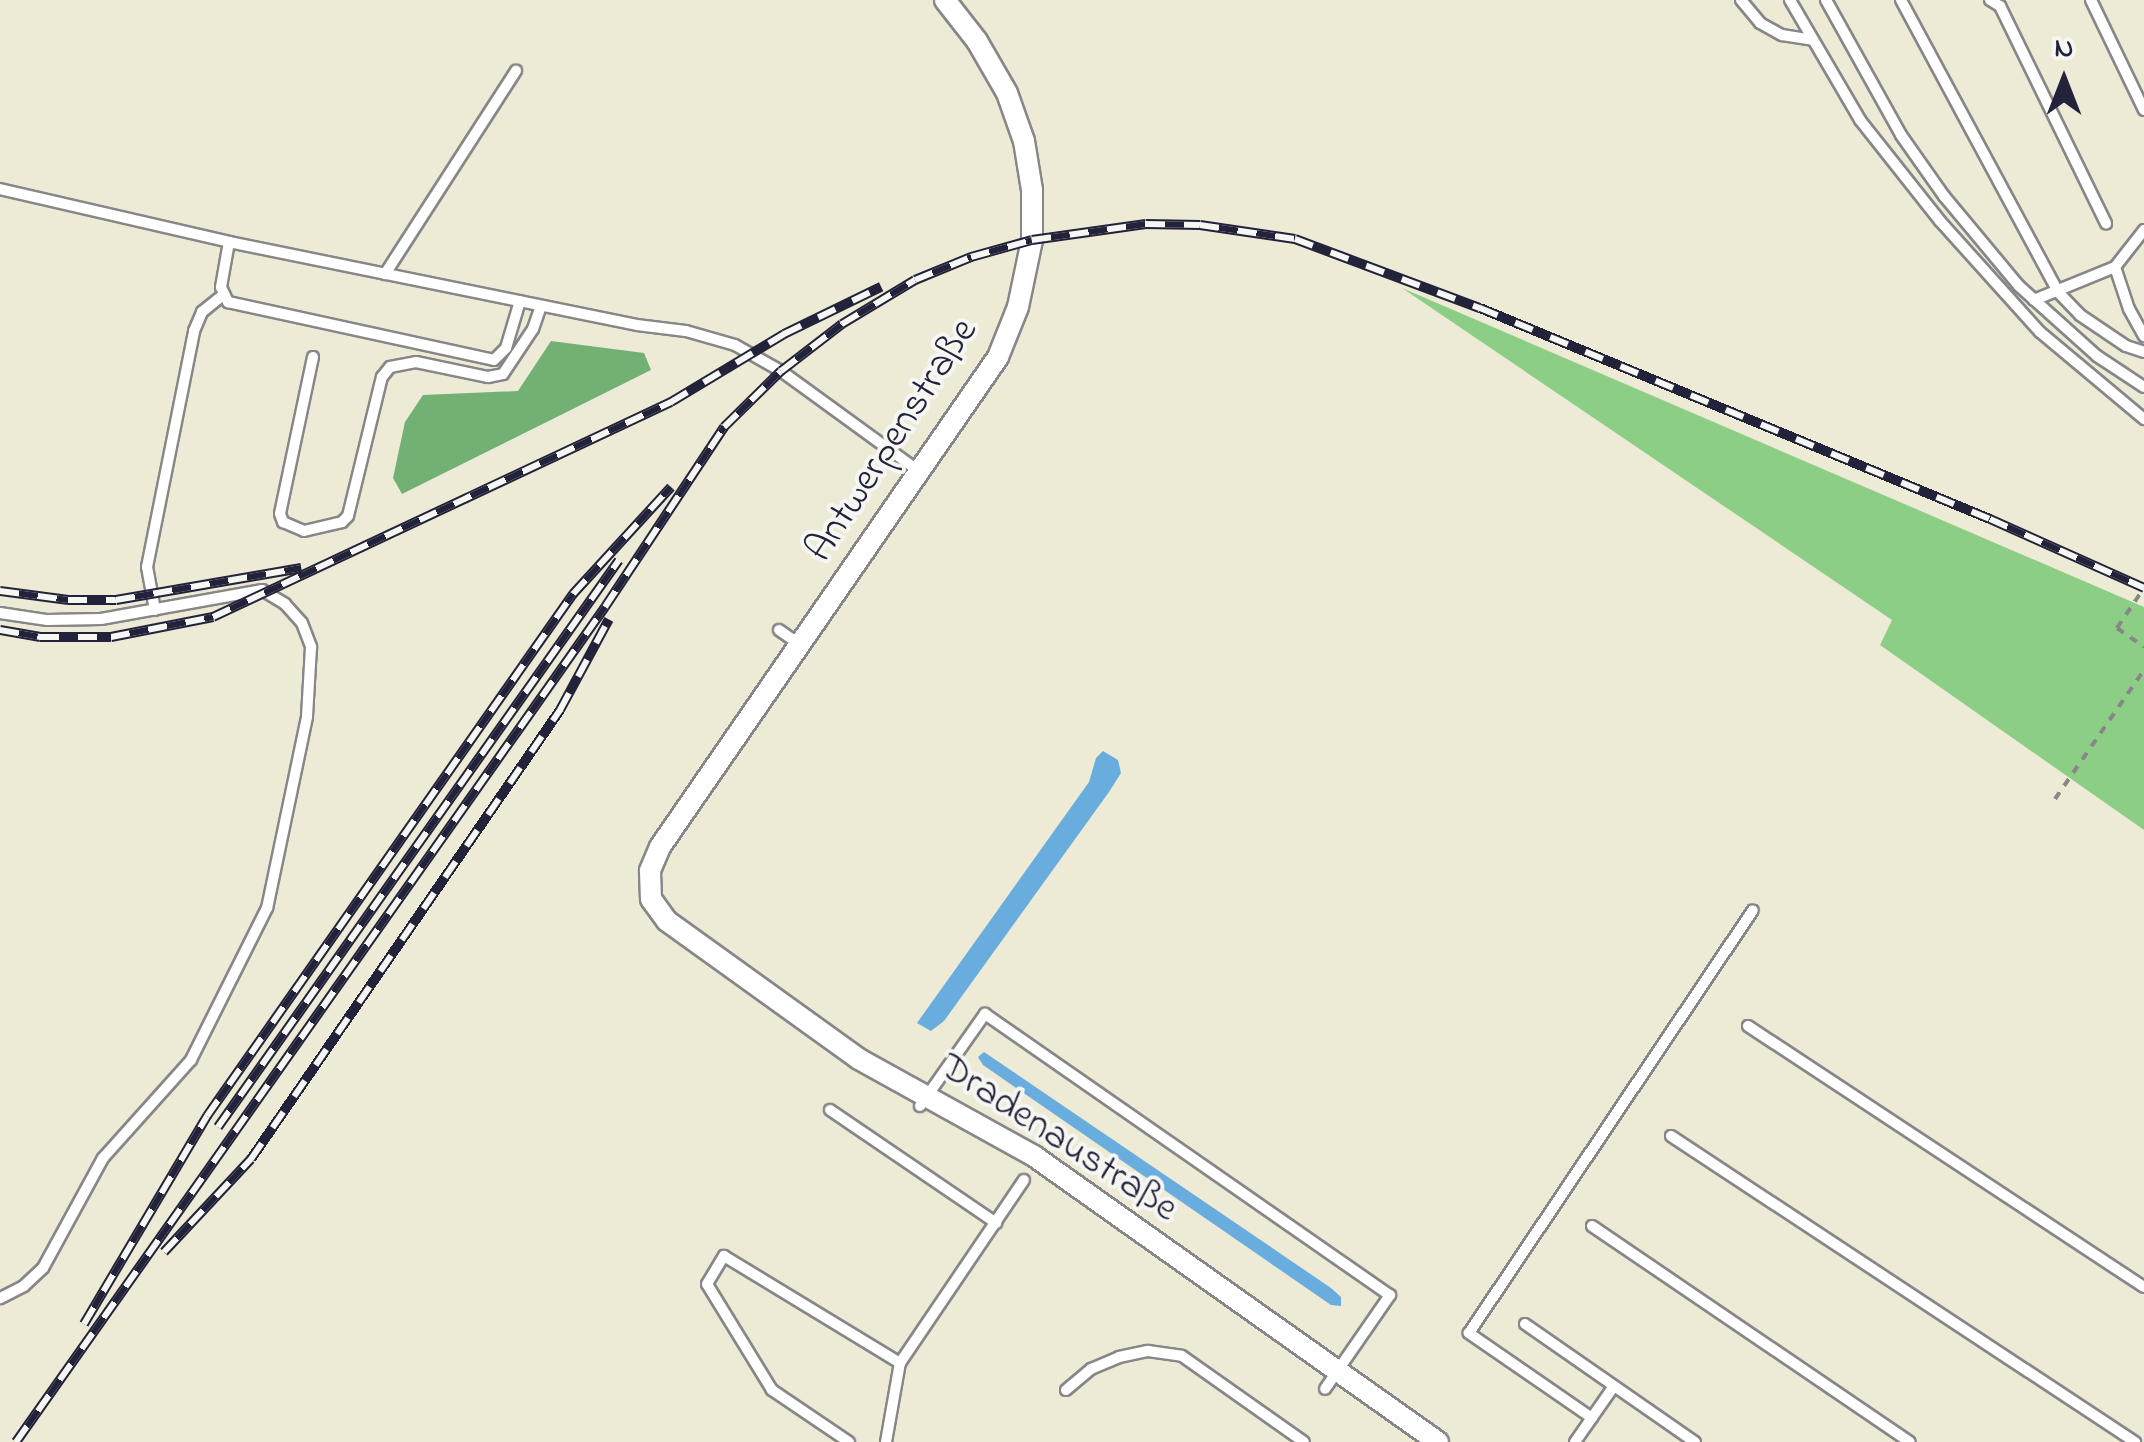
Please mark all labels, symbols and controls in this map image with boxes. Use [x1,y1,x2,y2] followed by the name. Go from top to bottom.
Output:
[2055,29,2073,70] text: N
[2014,30,2114,130] north arrow
[797,310,989,572] street label: Antwerpenstraße
[930,1044,1186,1234] street label: Dradenaustraße

